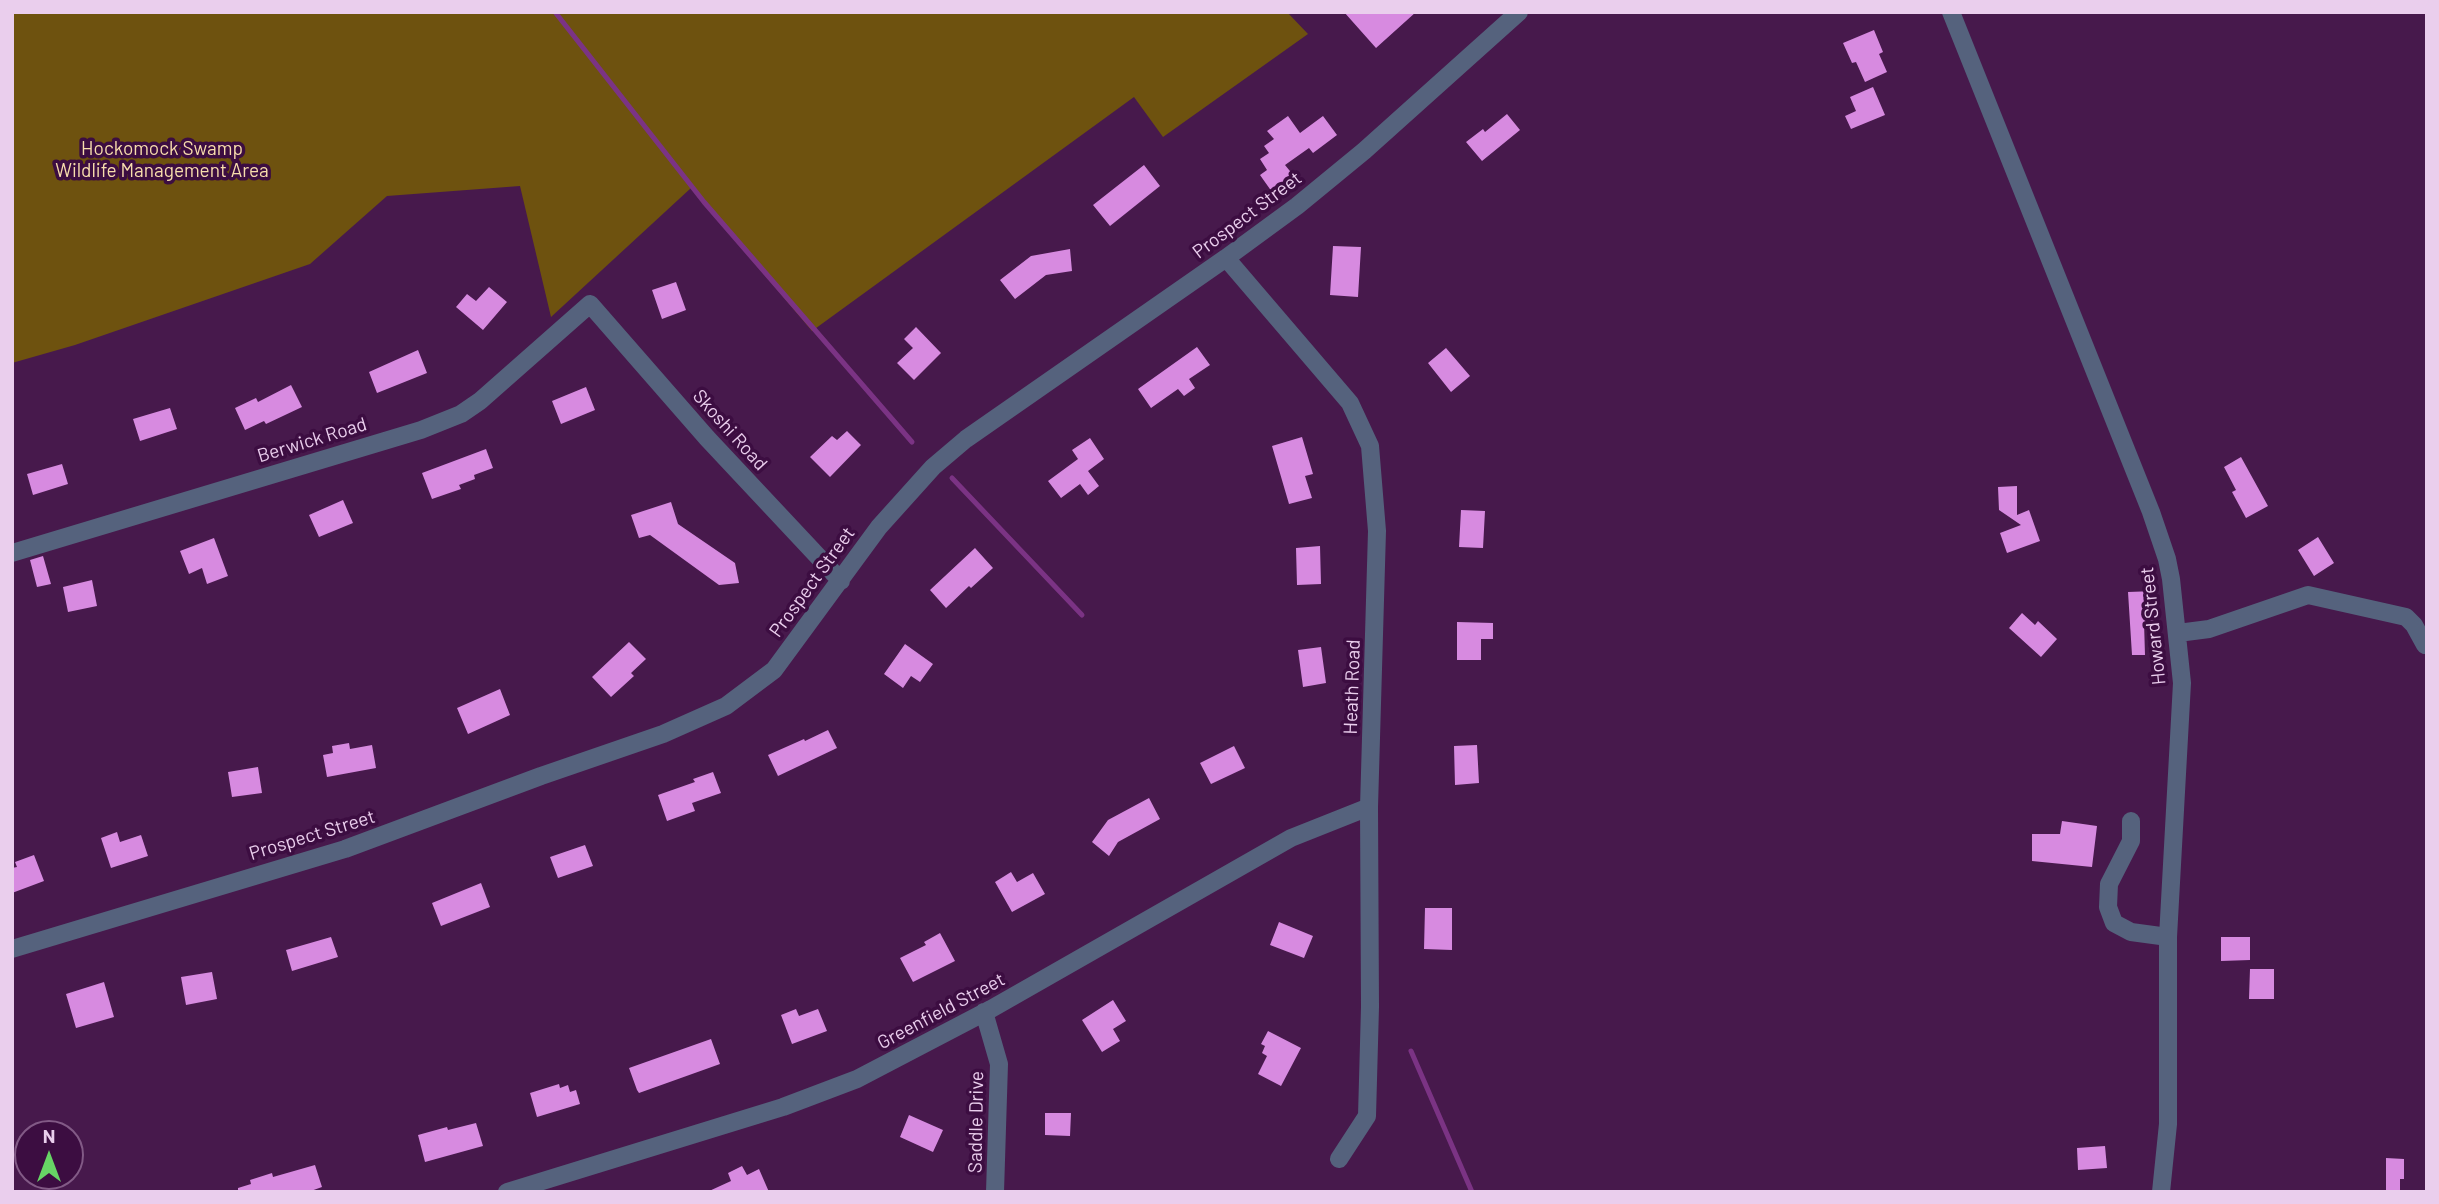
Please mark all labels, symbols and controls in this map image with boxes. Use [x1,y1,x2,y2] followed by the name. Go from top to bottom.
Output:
[55,138,269,182] park label: Hockomock Swamp Wildlife Management Area
[1188,167,1306,263] street label: Prospect Street
[688,385,772,475] street label: Skoshi Road
[255,413,369,467] street label: Berwick Road
[764,523,860,641] street label: Prospect Street
[2135,566,2171,686] street label: Howard Street
[1339,639,1365,735] street label: Heath Road
[246,805,378,865] street label: Prospect Street
[873,968,1009,1054] street label: Greenfield Street
[964,1071,988,1173] street label: Saddle Drive
[14,1120,84,1190] north arrow
[43,1124,55,1147] text: N

